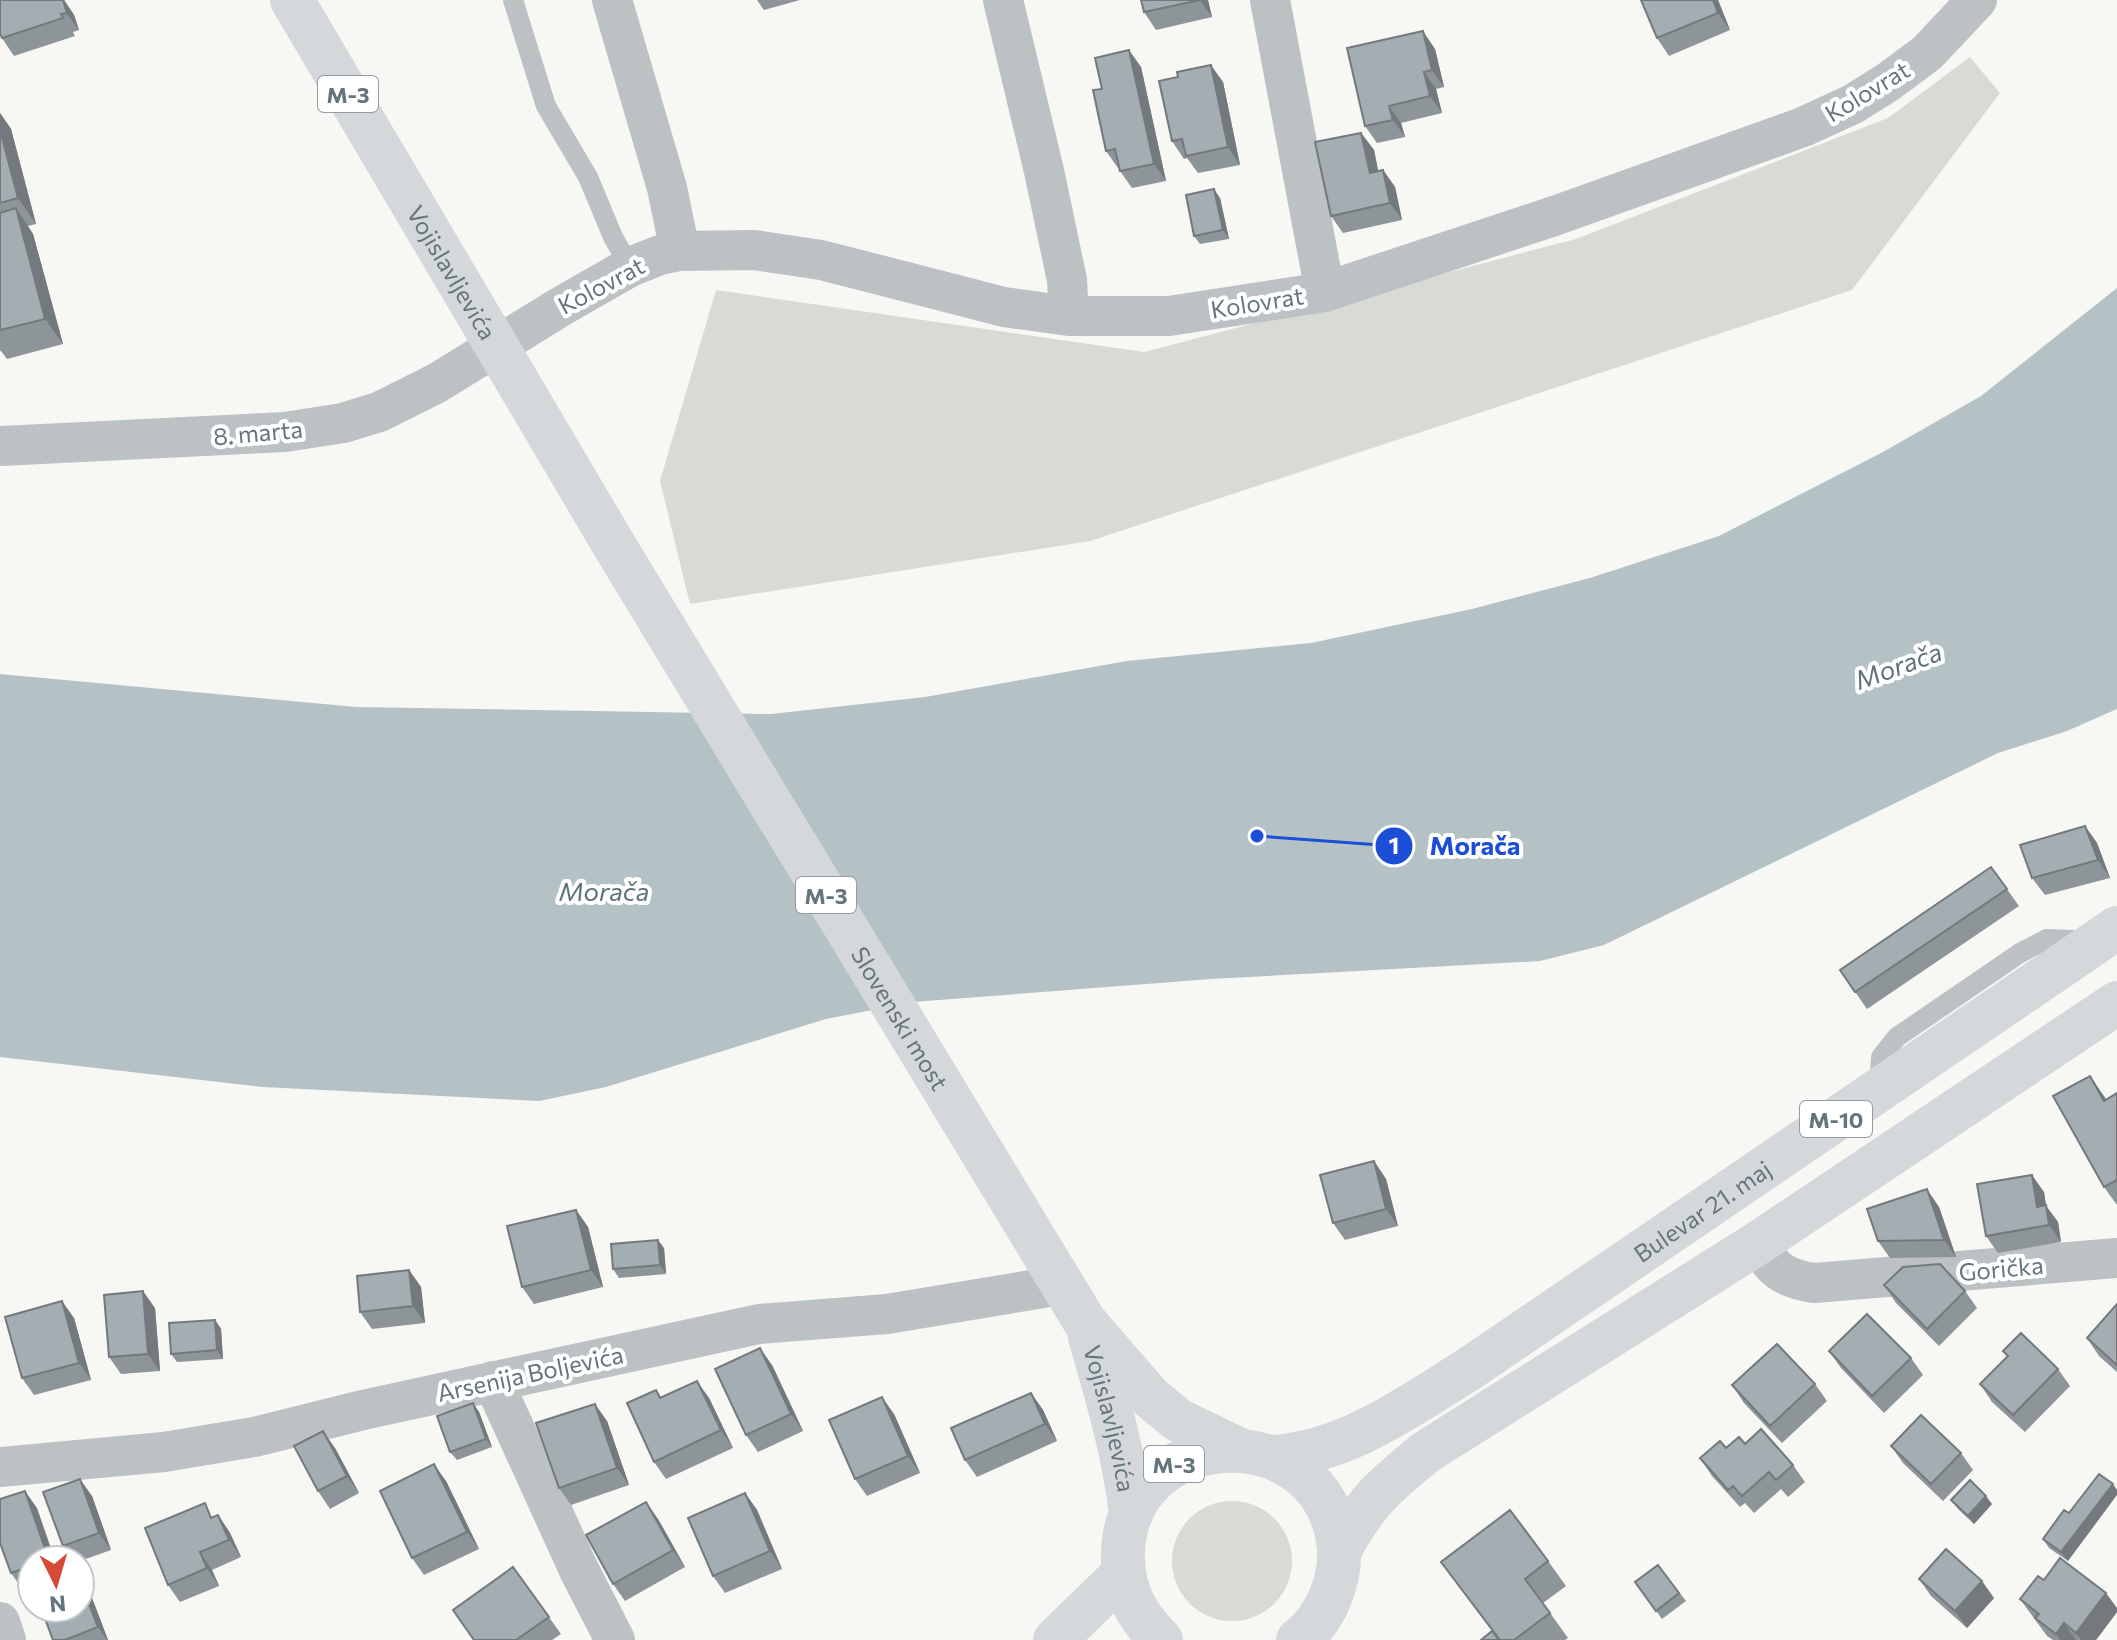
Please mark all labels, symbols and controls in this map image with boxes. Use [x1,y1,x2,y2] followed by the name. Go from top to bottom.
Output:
[1819,54,1915,128] street label: Kolovrat
[318,76,378,112] road number: M-3
[402,200,504,344] street label: Vojislavljevića
[553,250,649,320] street label: Kolovrat
[1208,280,1306,324] street label: Kolovrat
[212,414,304,450] street label: 8. marta
[1850,635,1946,695] water label: Morača
[1374,821,1537,871] callout: Morača
[1430,829,1520,860] text: Morača
[1389,830,1399,859] text: 1
[559,875,649,906] water label: Morača
[796,877,856,913] road number: M-3
[846,941,955,1095] street label: Slovenski most
[1800,1101,1872,1137] road number: M-10
[1628,1154,1776,1267] street label: Bulevar 21. maj
[1957,1250,2045,1286] street label: Gorička
[434,1339,626,1407] street label: Arsenija Boljevića
[1079,1341,1142,1494] street label: Vojislavljevića
[1144,1446,1204,1482] road number: M-3
[16,1544,96,1624] north arrow
[48,1590,67,1619] text: N

